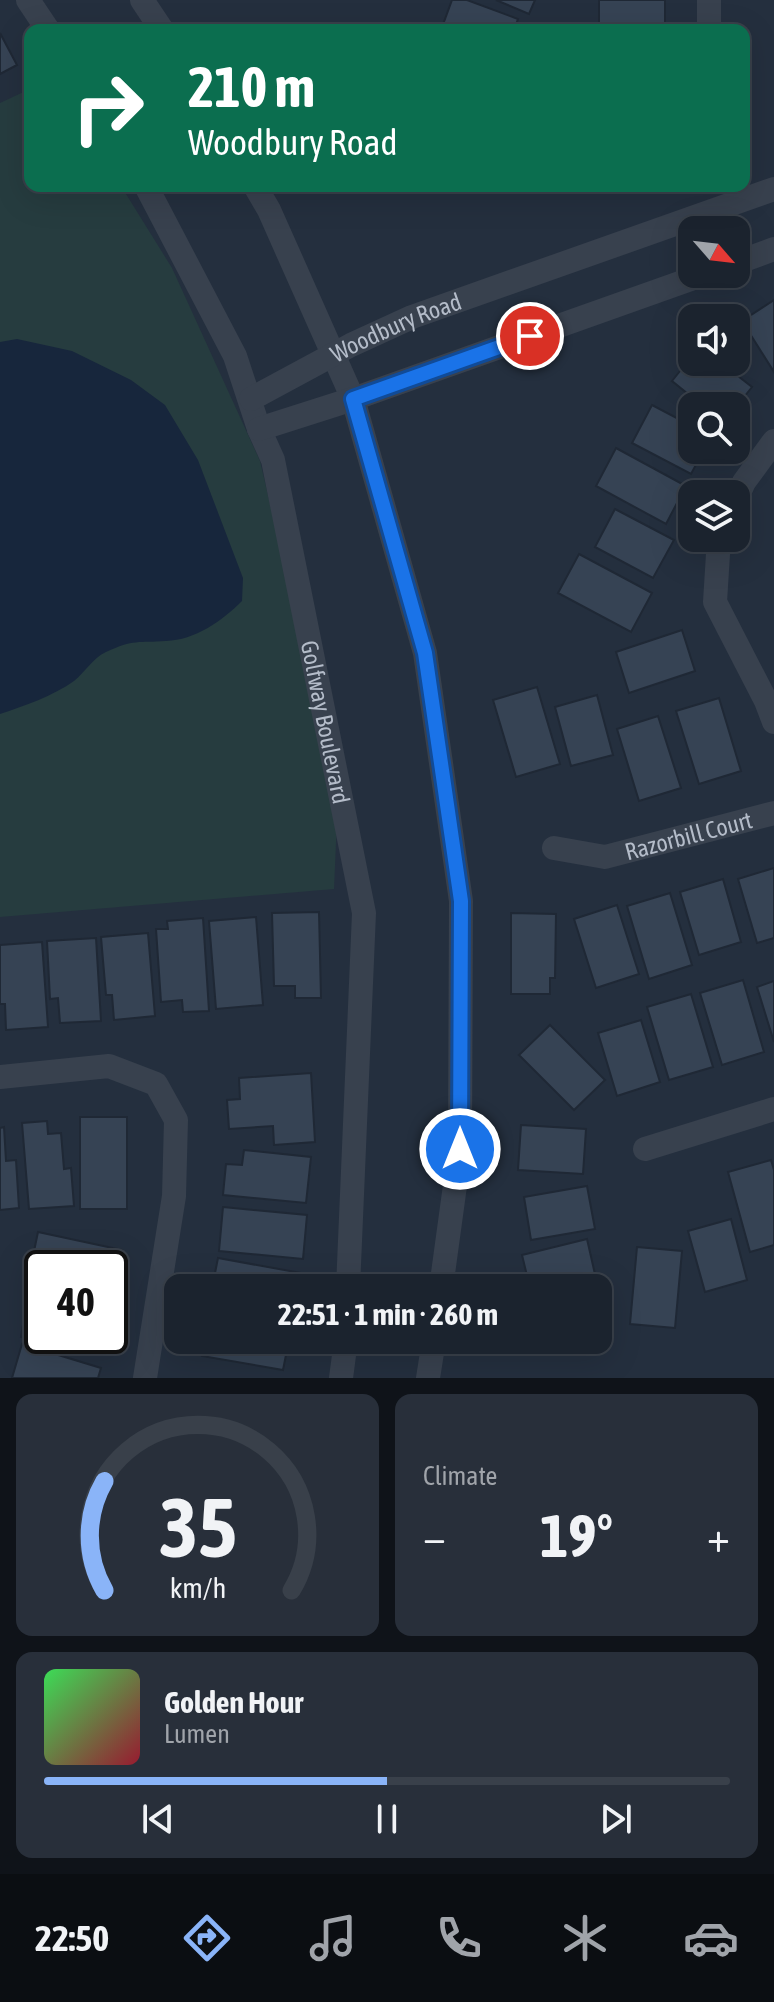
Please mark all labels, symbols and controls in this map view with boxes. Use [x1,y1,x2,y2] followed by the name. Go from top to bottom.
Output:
[188,55,315,119] text: 210 m
[56,56,160,160] icon: right
[188,121,397,163] text: Woodbury Road
[678,216,750,288] north arrow
[678,216,750,552] map controls
[326,287,465,367] street label: Woodbury Road
[496,302,564,370] pin
[678,304,750,376] button: sound
[508,314,552,358] icon: arrive
[678,392,750,464] button: search
[678,480,750,552] button: layers
[296,638,355,806] street label: Golfway Boulevard
[622,806,755,865] street label: Razorbill Court
[418,1107,502,1191] position arrow
[24,1250,128,1354] speed limit sign: 40
[278,1297,498,1331] text: 22:51 · 1 min · 260 m
[423,1461,497,1491] text: Climate
[158,1479,237,1575] text: 35
[540,1501,613,1570] text: 19°
[423,1511,446,1561] text: −
[707,1511,730,1561] text: +
[169,1571,226,1604] text: km/h
[164,1685,303,1719] text: Golden Hour
[164,1719,230,1749] text: Lumen
[136,1797,180,1841] icon: previous
[365,1797,409,1841] icon: pause
[594,1797,638,1841] icon: next
[179,1910,235,1966] icon: directions
[305,1910,361,1966] icon: music
[431,1910,487,1966] icon: phone
[557,1910,613,1966] icon: climate
[683,1910,739,1966] icon: car
[35,1917,109,1959] text: 22:50

